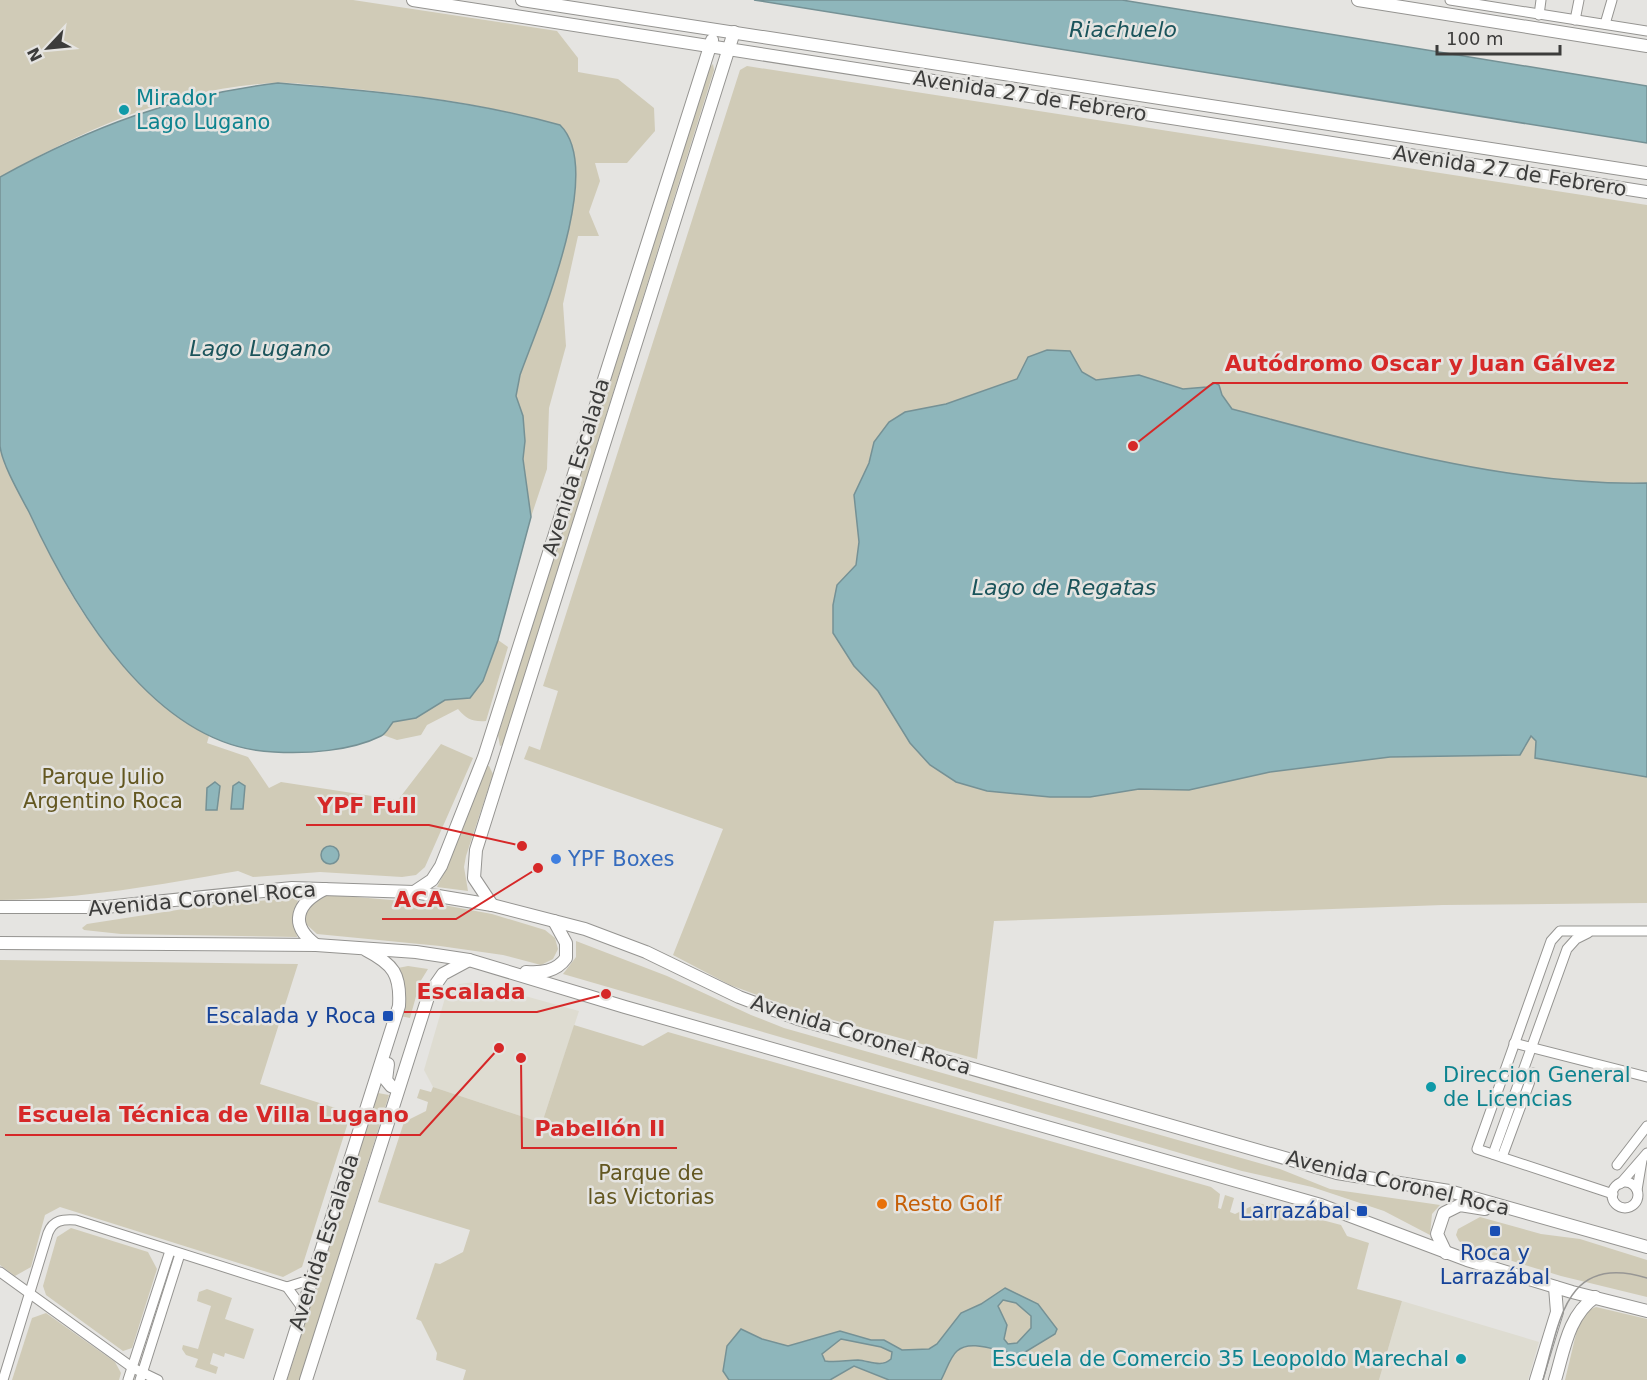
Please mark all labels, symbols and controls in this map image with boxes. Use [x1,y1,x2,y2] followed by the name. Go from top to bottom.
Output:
[1069,17,1177,42] water label: Riachuelo
[18,18,78,78] north arrow
[1437,18,1560,56] scale bar
[1446,28,1504,49] text: 100 m
[23,44,46,65] text: N
[912,66,1148,126] street label: Avenida 27 de Febrero
[136,86,270,134] place label: Mirador Lago Lugano
[117,103,131,117] marker: Mirador Lago Lugano
[1392,141,1628,201] street label: Avenida 27 de Febrero
[189,336,331,361] water label: Lago Lugano
[1213,343,1628,383] callout: Autódromo Oscar y Juan Gálvez
[1225,351,1615,376] text: Autódromo Oscar y Juan Gálvez
[538,375,614,559] street label: Avenida Escalada
[972,575,1156,600] water label: Lago de Regatas
[23,765,183,813] park label: Parque Julio Argentino Roca
[306,785,429,825] callout: YPF Full
[316,793,417,818] text: YPF Full
[567,847,675,871] place label: YPF Boxes
[549,852,563,866] marker: YPF Boxes
[87,877,317,921] street label: Avenida Coronel Roca
[382,879,456,919] callout: ACA
[394,887,444,912] text: ACA
[404,972,537,1012] callout: Escalada
[417,979,526,1004] text: Escalada
[748,990,974,1080] street label: Avenida Coronel Roca
[206,1004,376,1028] place label: Escalada y Roca
[381,1009,395,1023] marker: Escalada y Roca
[1443,1063,1631,1111] place label: Direccion General de Licencias
[1424,1080,1438,1094] marker: Direccion General de Licencias
[5,1095,420,1135] callout: Escuela Técnica de Villa Lugano
[17,1102,409,1127] text: Escuela Técnica de Villa Lugano
[522,1108,677,1148] callout: Pabellón II
[535,1116,665,1141] text: Pabellón II
[1284,1146,1512,1220] street label: Avenida Coronel Roca
[284,1151,364,1333] street label: Avenida Escalada
[588,1161,714,1209] park label: Parque de las Victorias
[894,1192,1002,1216] place label: Resto Golf
[875,1197,889,1211] marker: Resto Golf
[1240,1199,1350,1223] place label: Larrazábal
[1355,1204,1369,1218] marker: Larrazábal
[1488,1224,1502,1238] marker: Roca y Larrazábal
[1440,1241,1550,1289] place label: Roca y Larrazábal
[992,1347,1449,1371] place label: Escuela de Comercio 35 Leopoldo Marechal
[1454,1352,1468,1366] marker: Escuela de Comercio 35 Leopoldo Marechal

